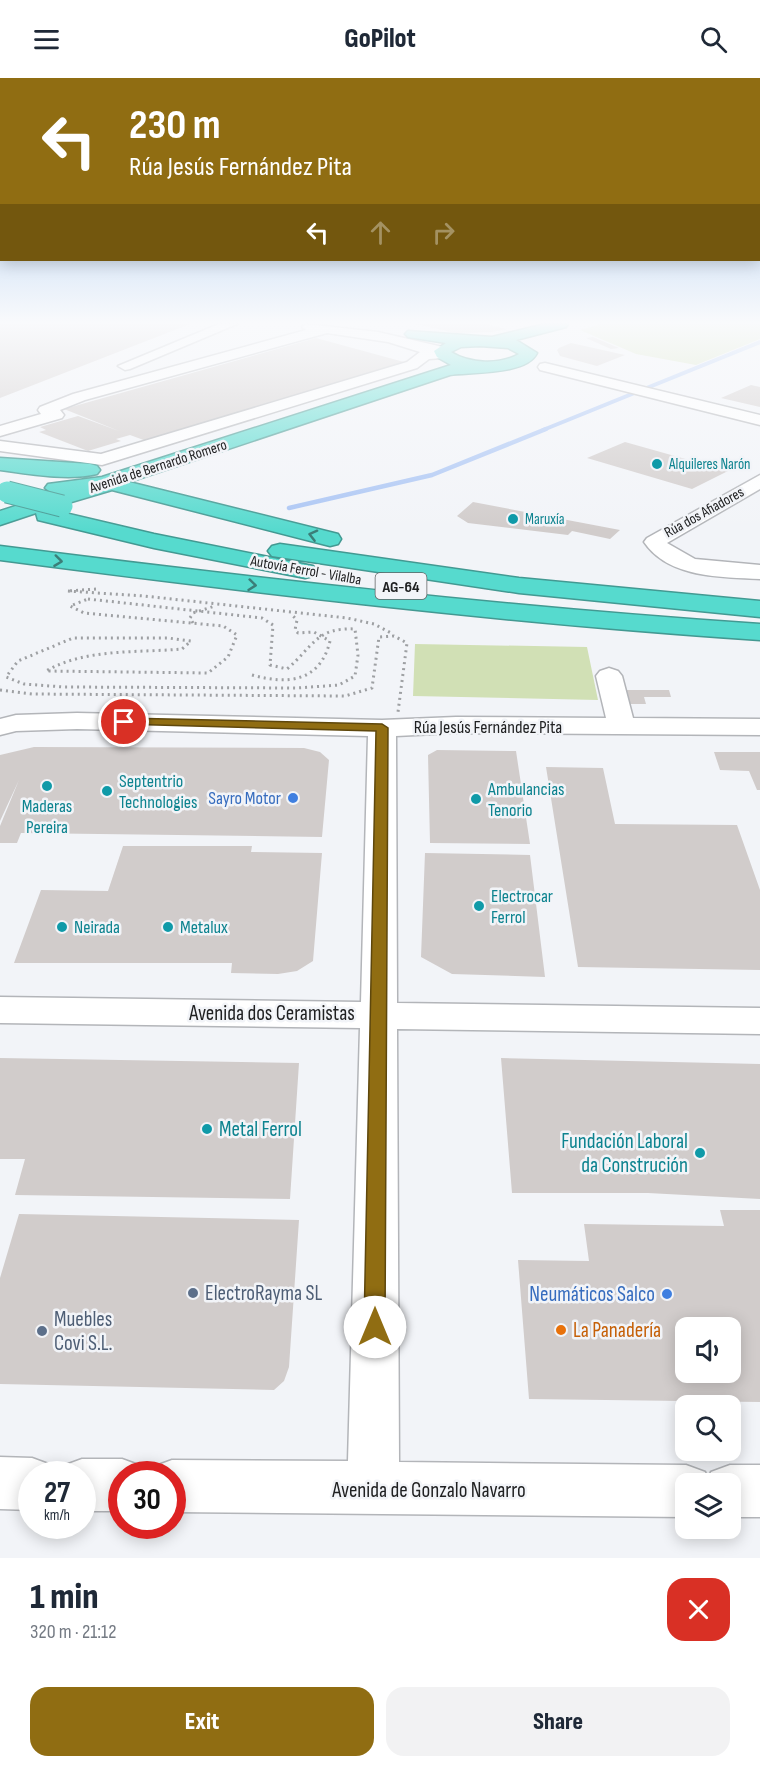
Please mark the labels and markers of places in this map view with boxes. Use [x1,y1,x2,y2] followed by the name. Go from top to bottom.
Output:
[668,455,751,474] place label: Alquileres Narón
[650,457,664,471] marker: Alquileres Narón
[525,510,565,529] place label: Maruxía
[506,512,520,526] marker: Maruxía
[98,696,149,747] pin
[119,771,197,813] place label: Septentrio Technologies
[40,779,54,793] marker: Maderas Pereira
[487,779,565,821] place label: Ambulancias Tenorio
[100,784,114,798] marker: Septentrio Technologies
[208,788,281,809] place label: Sayro Motor
[286,791,300,805] marker: Sayro Motor
[469,792,483,806] marker: Ambulancias Tenorio
[22,796,72,838] place label: Maderas Pereira
[491,886,553,928] place label: Electrocar Ferrol
[472,899,486,913] marker: Electrocar Ferrol
[74,917,120,938] place label: Neirada
[180,917,228,938] place label: Metalux
[55,920,69,934] marker: Neirada
[161,920,175,934] marker: Metalux
[219,1117,302,1142] place label: Metal Ferrol
[200,1122,214,1136] marker: Metal Ferrol
[561,1129,688,1178] place label: Fundación Laboral da Construción
[693,1146,707,1160] marker: Fundación Laboral da Construción
[205,1281,322,1306] place label: ElectroRayma SL
[529,1282,655,1307] place label: Neumáticos Salco
[186,1286,200,1300] marker: ElectroRayma SL
[660,1287,674,1301] marker: Neumáticos Salco
[54,1307,113,1356] place label: Muebles Covi S.L.
[573,1318,661,1343] place label: La Panadería
[554,1323,568,1337] marker: La Panadería
[35,1324,49,1338] marker: Muebles Covi S.L.

